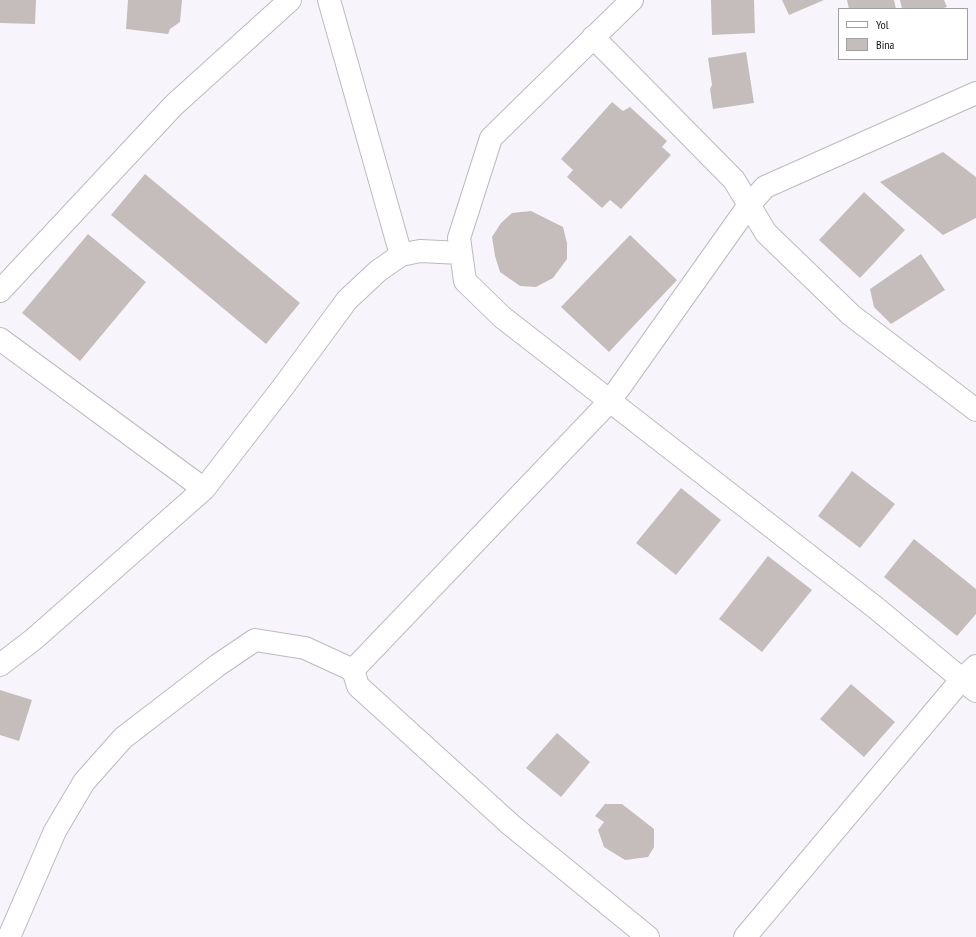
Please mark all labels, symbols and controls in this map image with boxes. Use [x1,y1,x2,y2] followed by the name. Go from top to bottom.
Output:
[838,8,968,60] legend
[876,17,889,32] text: Yol
[876,37,894,52] text: Bina

